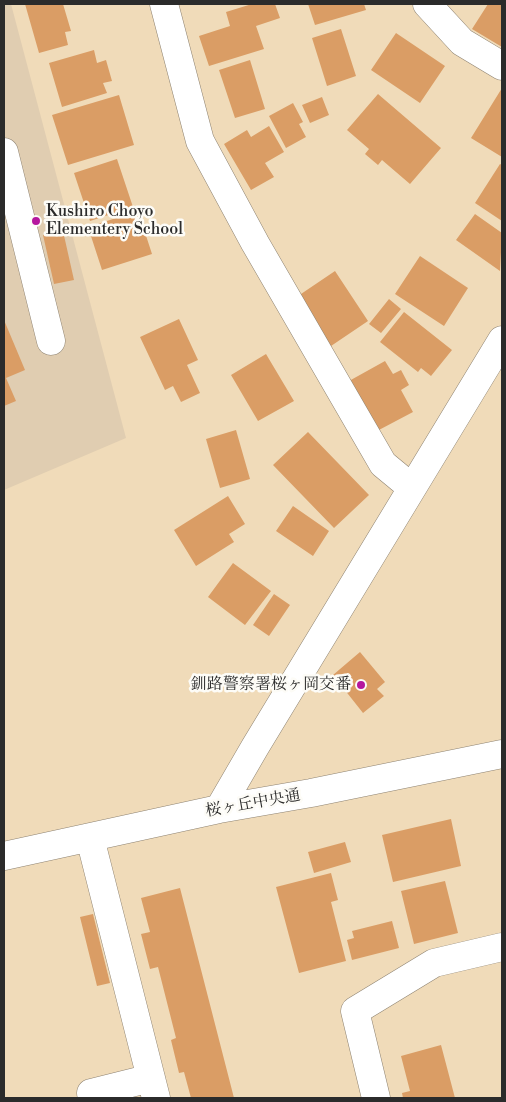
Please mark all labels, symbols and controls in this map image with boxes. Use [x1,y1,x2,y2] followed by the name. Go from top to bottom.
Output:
[46,202,183,240] place label: Kushiro Choyo Elementery School
[30,215,42,227] marker: Kushiro Choyo Elementery School
[191,675,351,695] place label: 釧路警察署桜ヶ岡交番
[355,679,367,691] marker: 釧路警察署桜ヶ岡交番
[204,786,302,822] street label: 桜ヶ丘中央通

